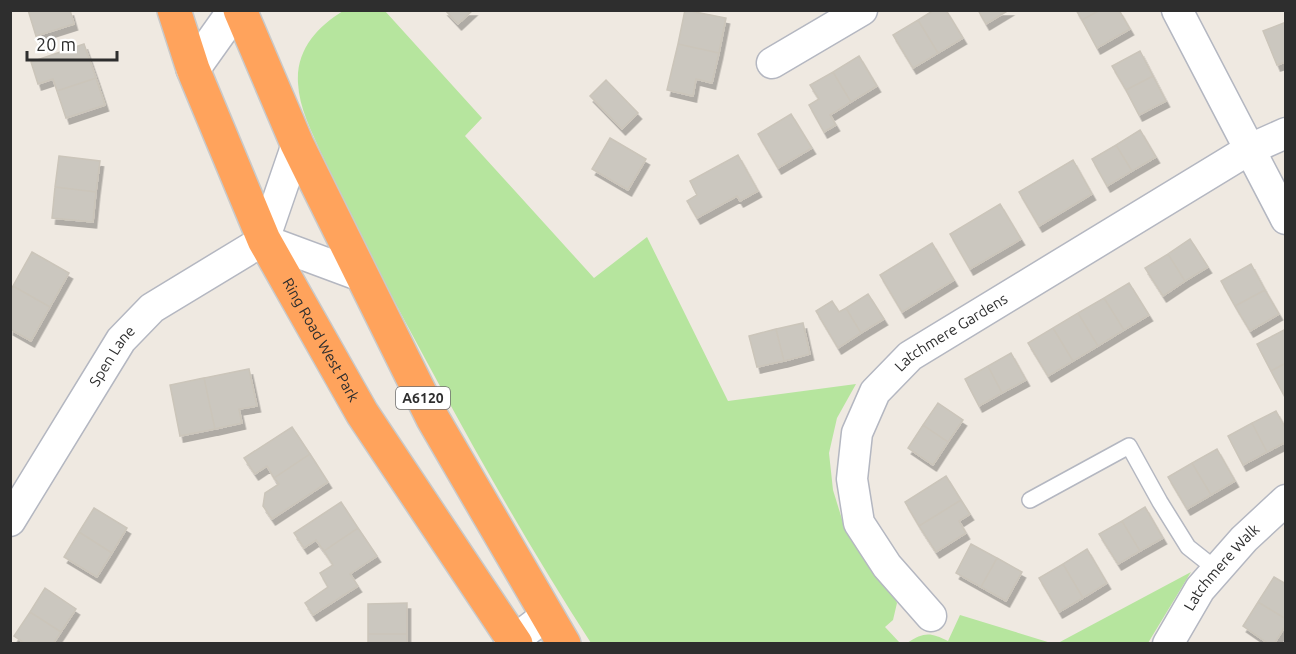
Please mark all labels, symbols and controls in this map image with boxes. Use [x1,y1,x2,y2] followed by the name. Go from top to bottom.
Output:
[27,24,117,62] scale bar
[36,34,76,54] text: 20 m
[279,275,363,405] street label: Ring Road West Park
[891,290,1010,375] street label: Latchmere Gardens
[86,322,138,389] street label: Spen Lane
[396,387,450,409] road number: A6120
[1180,520,1263,614] street label: Latchmere Walk

